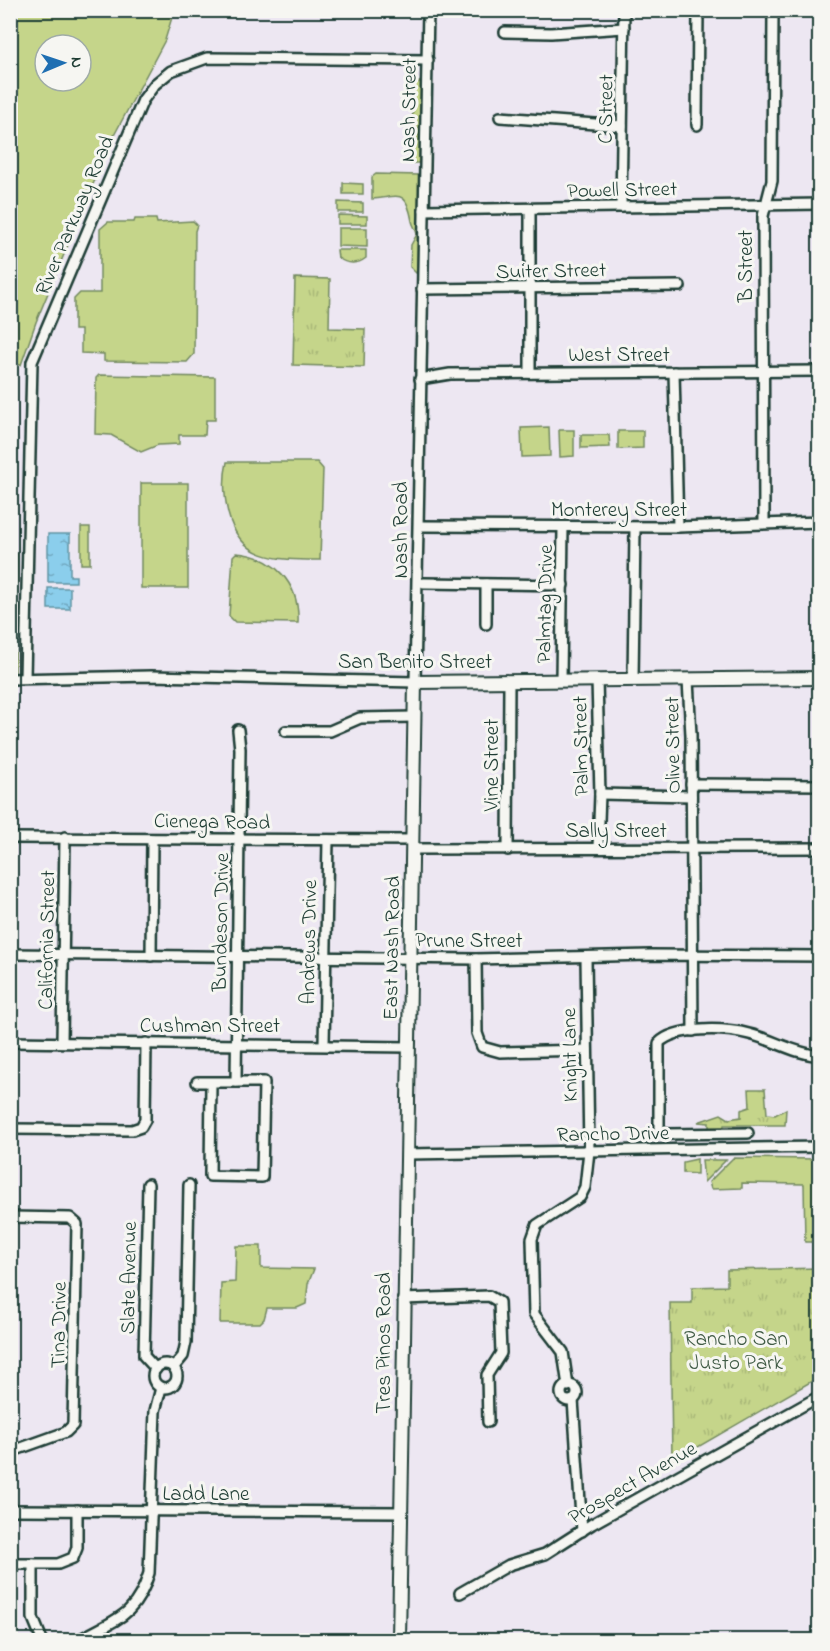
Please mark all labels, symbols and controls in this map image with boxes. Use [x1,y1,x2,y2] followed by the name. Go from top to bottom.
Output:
[33,33,93,93] north arrow
[64,57,88,69] text: N
[394,58,426,162] street label: Nash Street
[591,74,623,144] street label: C Street
[29,131,125,301] street label: River Parkway Road
[567,175,677,207] street label: Powell Street
[732,230,762,303] street label: B Street
[496,256,606,288] street label: Suiter Street
[568,341,670,371] street label: West Street
[387,481,417,579] street label: Nash Road
[551,496,687,528] street label: Monterey Street
[530,544,564,664] street label: Palmtag Drive
[338,648,492,678] street label: San Benito Street
[566,696,598,796] street label: Palm Street
[658,696,690,794] street label: Olive Street
[478,719,508,812] street label: Vine Street
[154,807,271,841] street label: Cienega Road
[565,817,667,849] street label: Sally Street
[206,852,238,993] street label: Bundeson Drive
[32,870,64,1010] street label: California Street
[377,876,409,1020] street label: East Nash Road
[294,879,326,1005] street label: Andrews Drive
[415,927,523,957] street label: Prune Street
[555,1007,589,1102] street label: Knight Lane
[140,1012,280,1042] street label: Cushman Street
[556,1119,670,1151] street label: Rancho Drive
[114,1221,146,1335] street label: Slate Avenue
[370,1272,400,1414] street label: Tres Pinos Road
[44,1281,76,1369] street label: Tina Drive
[684,1325,788,1379] park label: Rancho San Justo Park
[563,1434,703,1533] street label: Prospect Avenue
[163,1480,250,1510] street label: Ladd Lane

